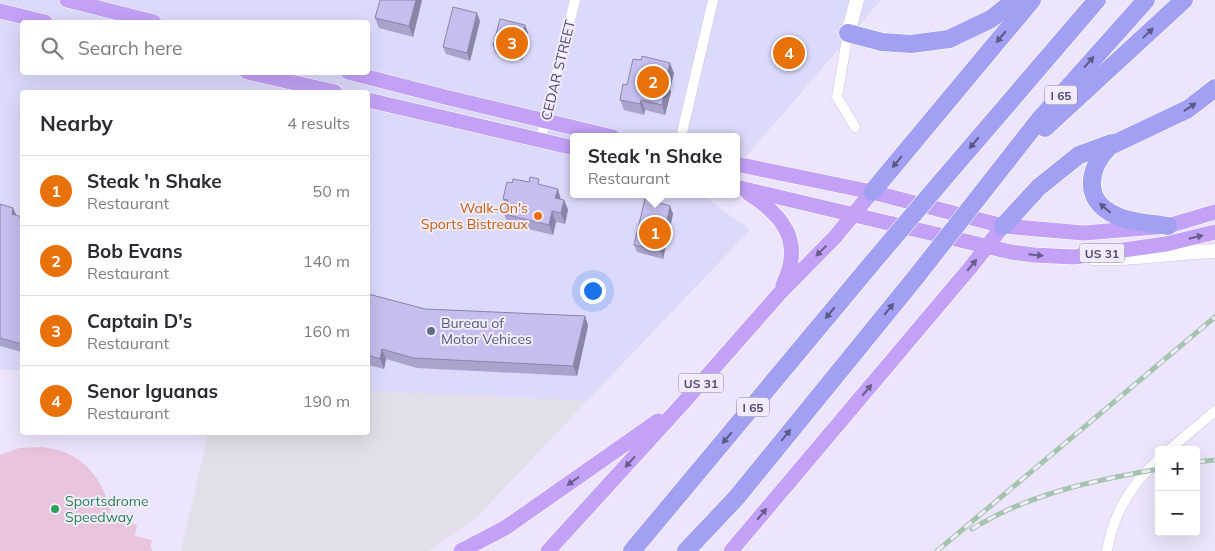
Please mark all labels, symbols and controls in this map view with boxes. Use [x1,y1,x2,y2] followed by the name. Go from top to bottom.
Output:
[537,17,579,122] street label: CEDAR STREET
[20,20,370,75] search box
[496,24,528,62] pin: 3
[1142,27,1154,39] one-way arrow
[995,31,1006,44] one-way arrow
[38,34,66,62] icon: search
[773,34,805,72] pin: 4
[78,36,182,60] text: Search here
[1084,56,1095,69] one-way arrow
[637,63,669,101] pin: 2
[1045,86,1077,104] road number: I 65
[1184,102,1197,111] one-way arrow
[40,110,113,136] text: Nearby
[287,113,350,133] text: 4 results
[570,133,740,198] popup
[969,137,980,150] one-way arrow
[588,144,722,168] text: Steak 'n Shake
[891,156,902,169] one-way arrow
[588,168,670,188] text: Restaurant
[87,169,222,193] text: Steak 'n Shake
[51,181,61,201] text: 1
[313,181,350,201] text: 50 m
[87,193,169,213] text: Restaurant
[421,199,528,233] place label: Walk-On's Sports Bistreaux
[1099,203,1112,214] one-way arrow
[532,210,544,222] marker: Walk-On's Sports Bistreaux
[639,214,671,252] pin: 1
[1189,233,1204,241] one-way arrow
[87,239,182,263] text: Bob Evans
[815,244,827,256] one-way arrow
[1080,244,1124,262] road number: US 31
[51,251,61,271] text: 2
[303,251,350,271] text: 140 m
[1028,252,1044,260] one-way arrow
[966,260,978,272] one-way arrow
[87,263,169,283] text: Restaurant
[580,278,606,304] your location
[884,303,895,316] one-way arrow
[825,306,836,319] one-way arrow
[87,309,192,333] text: Captain D's
[441,314,532,348] place label: Bureau of Motor Vehices
[51,321,61,341] text: 3
[303,321,350,341] text: 160 m
[425,325,437,337] marker: Bureau of Motor Vehices
[87,333,169,353] text: Restaurant
[678,373,724,392] road number: US 31
[87,379,218,403] text: Senor Iguanas
[862,383,873,396] one-way arrow
[51,391,61,411] text: 4
[303,391,350,411] text: 190 m
[737,398,769,417] road number: I 65
[87,403,169,423] text: Restaurant
[781,429,792,442] one-way arrow
[721,431,732,444] one-way arrow
[1155,446,1200,536] map controls
[1155,446,1200,491] button: +
[624,455,636,467] one-way arrow
[566,477,580,486] one-way arrow
[1155,491,1200,536] button: −
[65,492,149,526] place label: Sportsdrome Speedway
[49,503,61,515] marker: Sportsdrome Speedway
[757,507,768,520] one-way arrow

